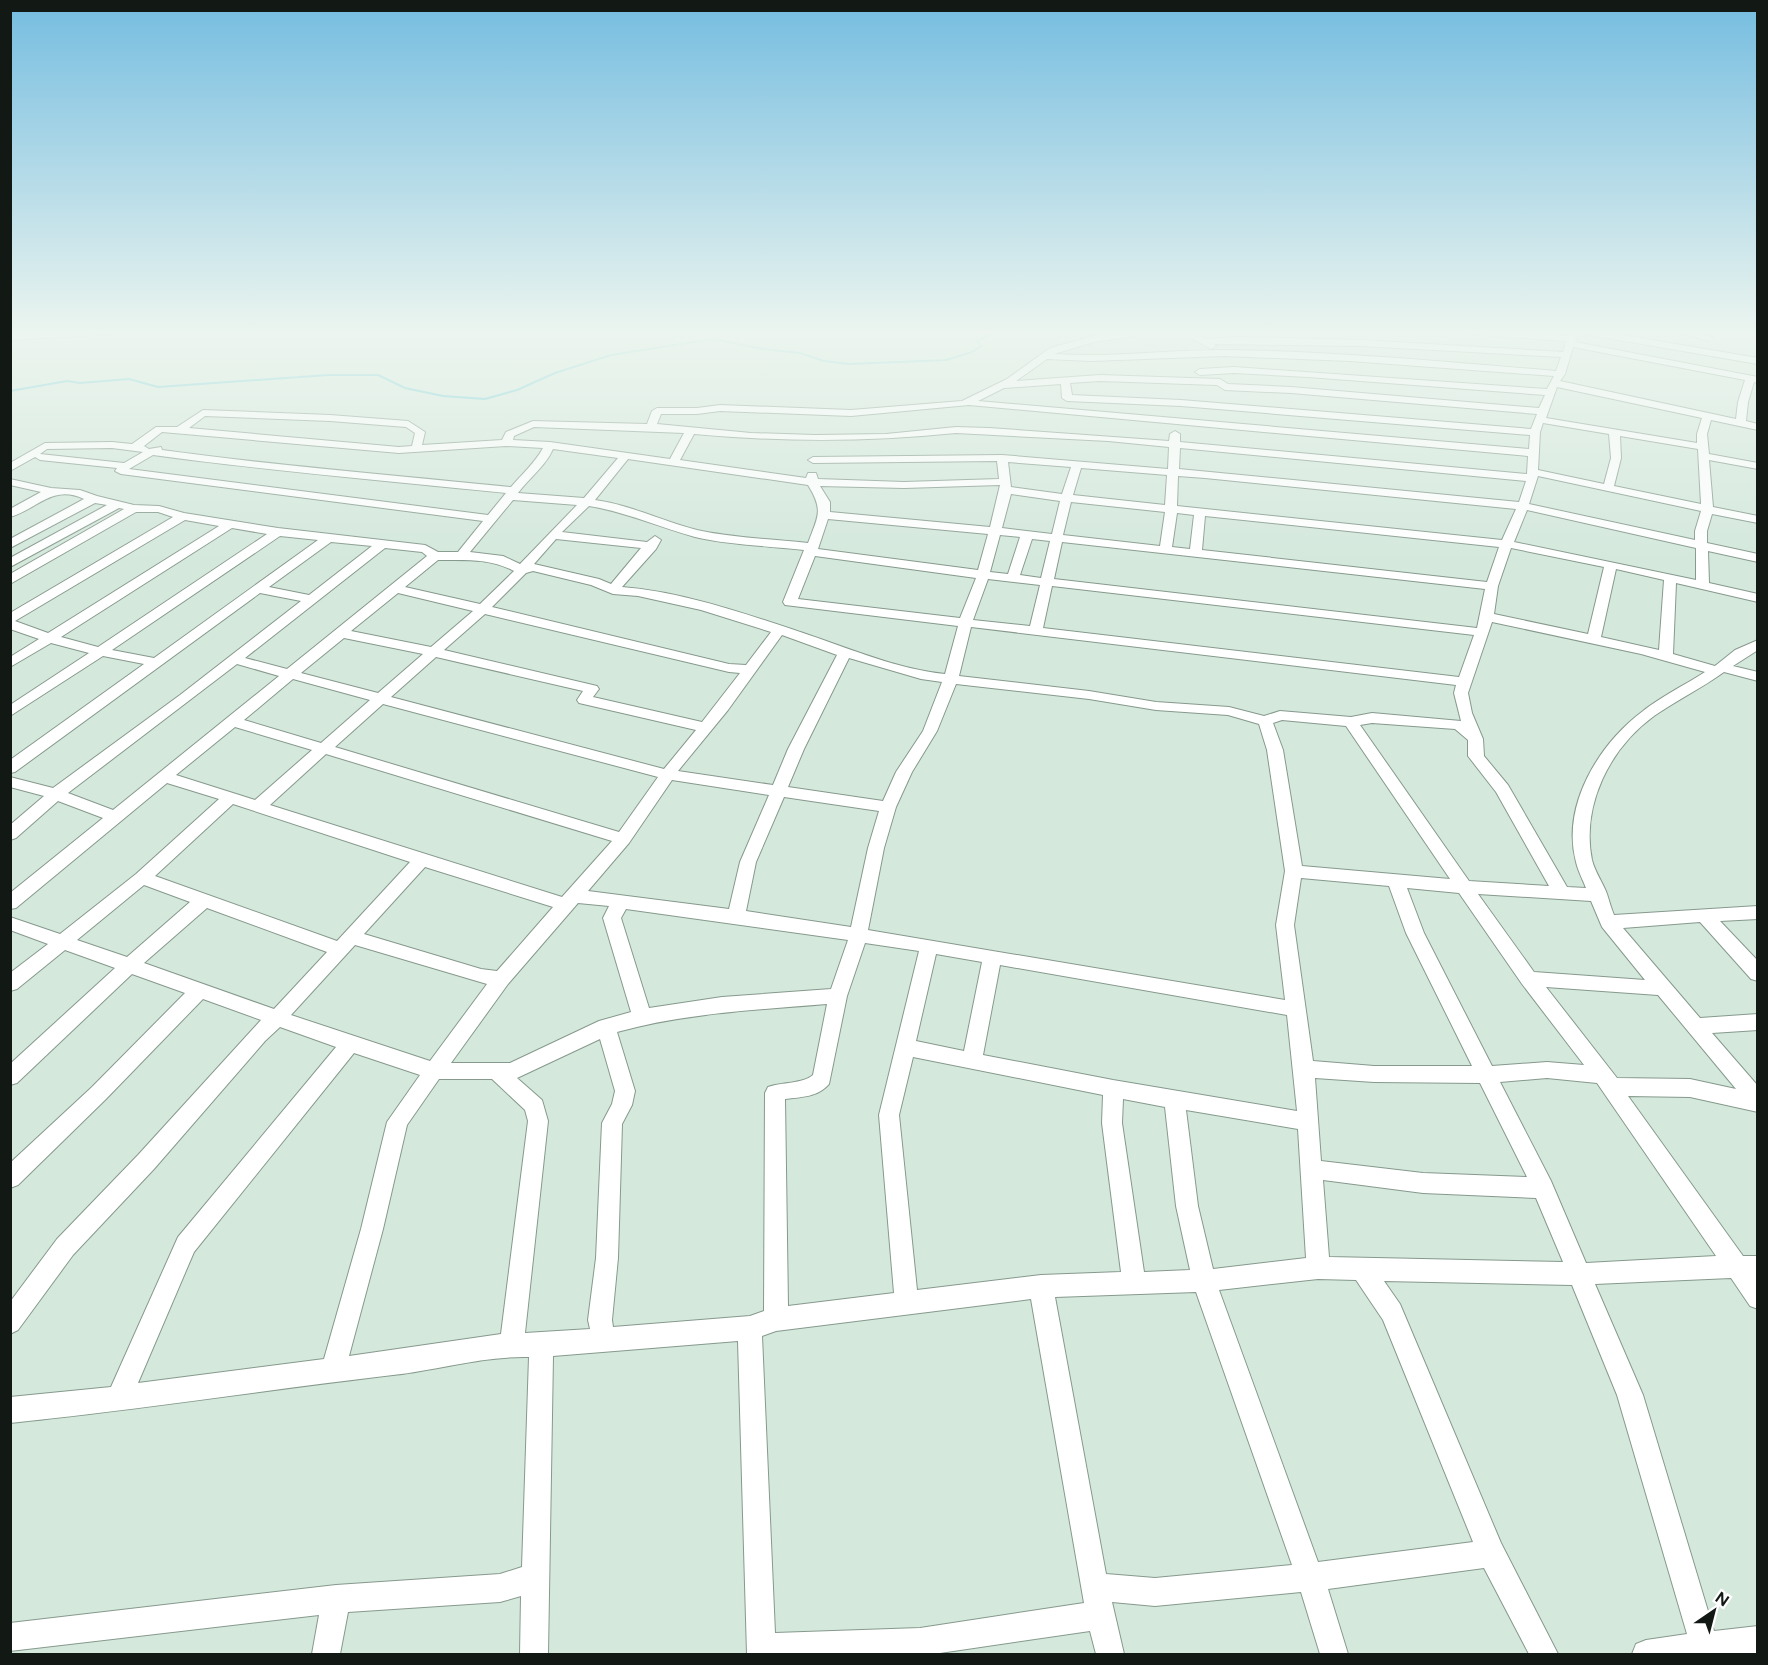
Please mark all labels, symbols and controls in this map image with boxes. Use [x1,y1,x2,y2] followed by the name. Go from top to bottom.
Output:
[1684,1581,1744,1641] north arrow
[1712,1588,1733,1610] text: N

